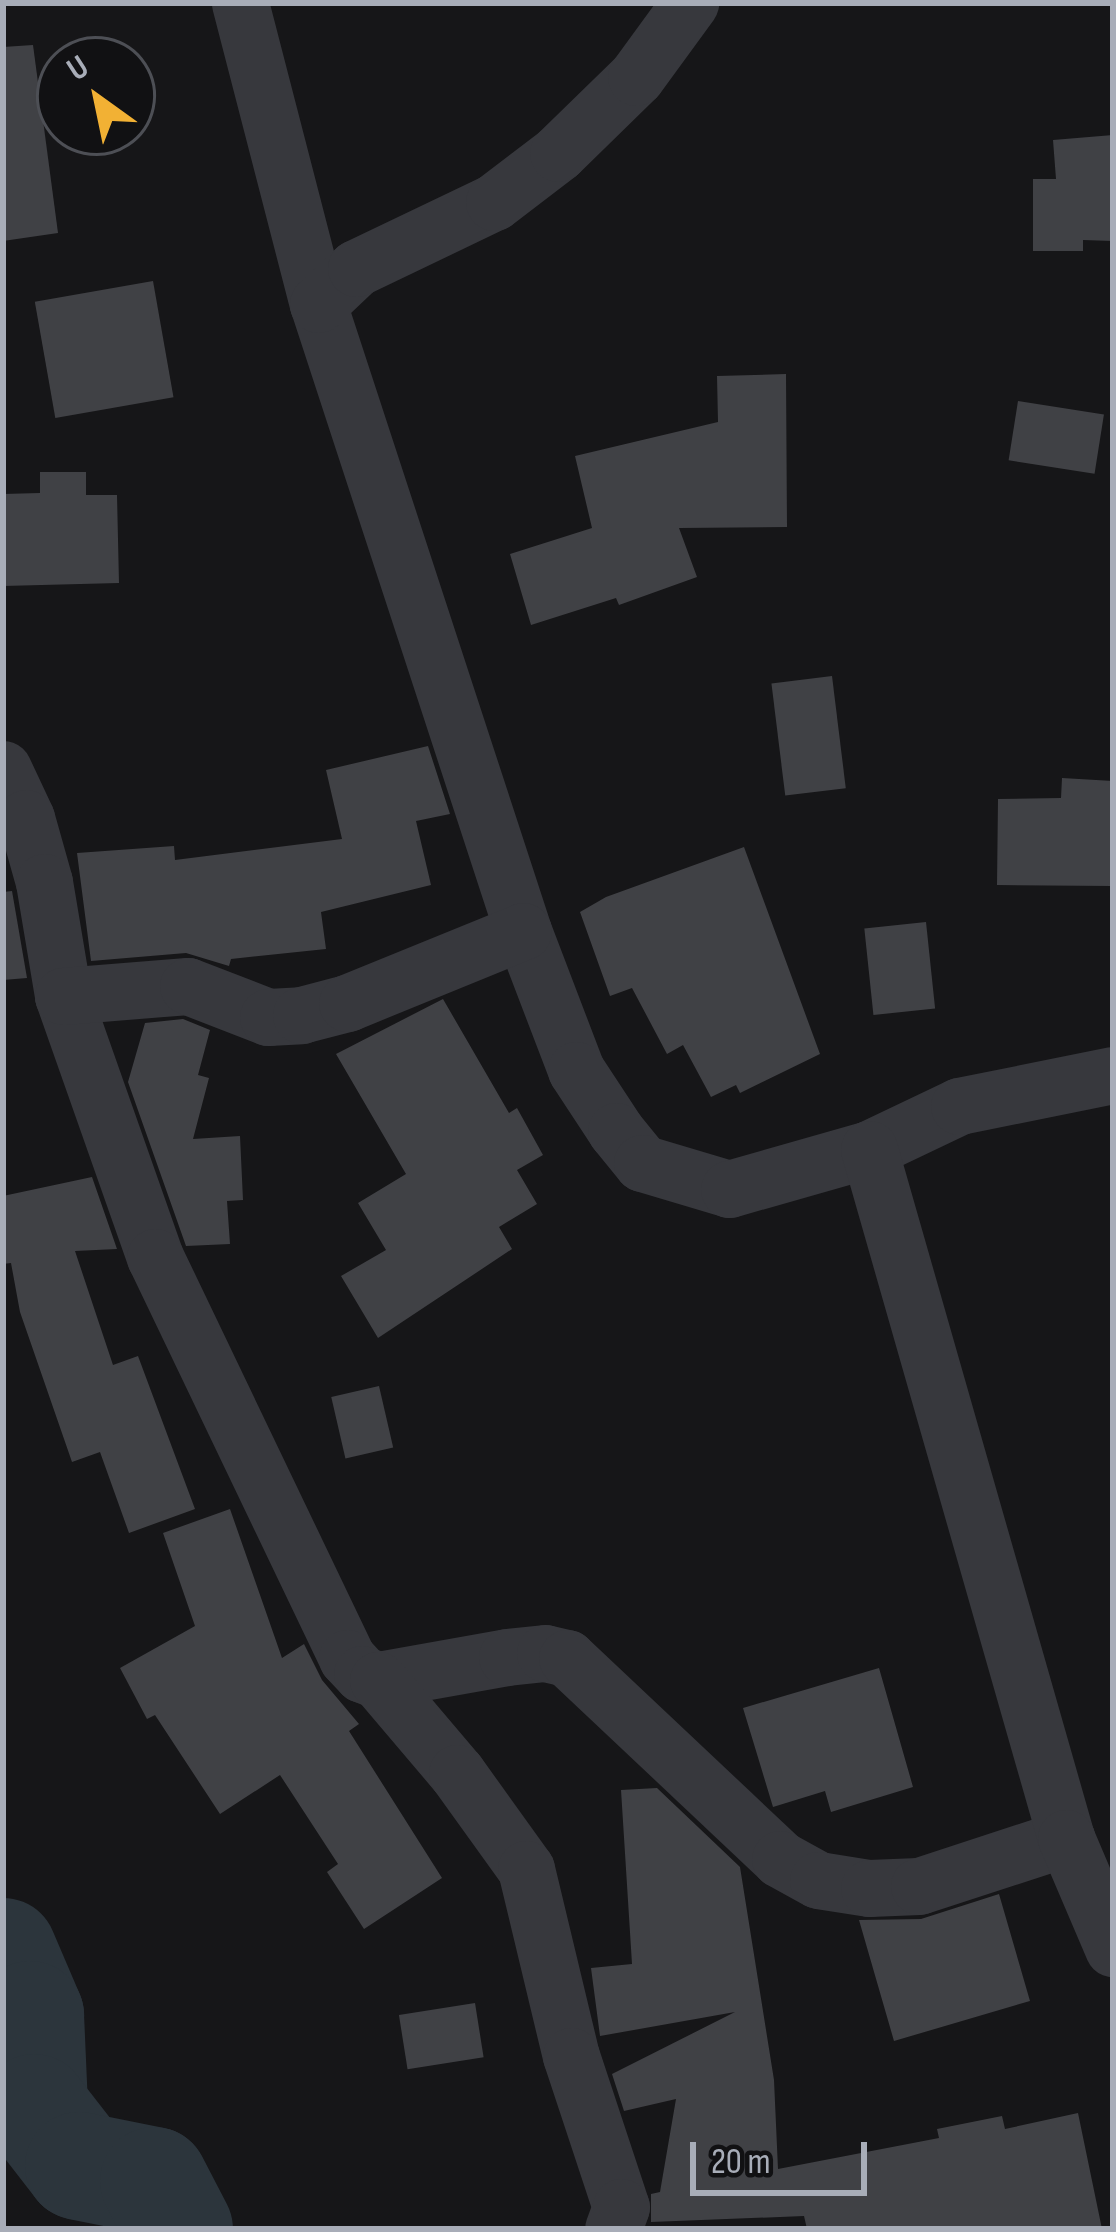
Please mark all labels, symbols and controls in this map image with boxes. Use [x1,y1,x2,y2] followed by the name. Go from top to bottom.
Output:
[36,36,156,156] north arrow
[60,47,96,90] text: U
[696,2118,873,2192] scale bar
[711,2141,771,2184] text: 20 m

